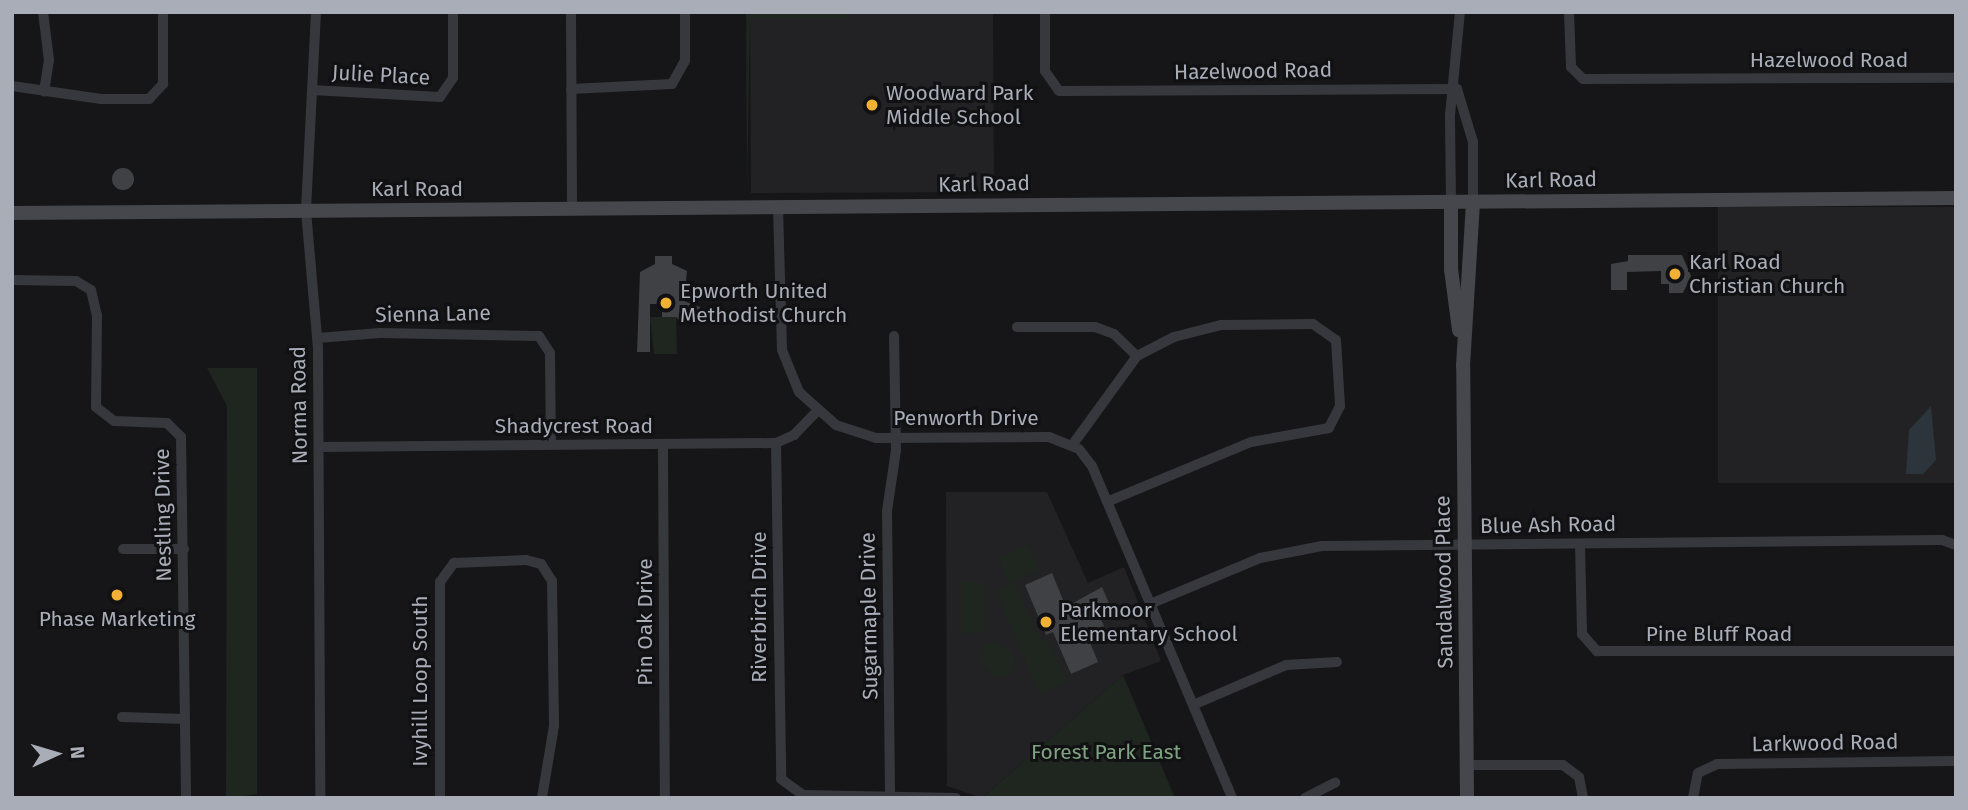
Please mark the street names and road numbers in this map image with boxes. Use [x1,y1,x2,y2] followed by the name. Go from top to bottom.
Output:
[1750,47,1908,73] street label: Hazelwood Road
[1174,57,1332,85] street label: Hazelwood Road
[331,60,431,90] street label: Julie Place
[1505,167,1597,193] street label: Karl Road
[938,171,1030,197] street label: Karl Road
[371,176,463,202] street label: Karl Road
[375,300,491,328] street label: Sienna Lane
[285,346,313,464] street label: Norma Road
[893,405,1039,431] street label: Penworth Drive
[495,413,653,439] street label: Shadycrest Road
[149,448,177,582] street label: Nestling Drive
[1430,495,1458,669] street label: Sandalwood Place
[1480,511,1616,539] street label: Blue Ash Road
[746,531,772,683] street label: Riverbirch Drive
[855,532,883,700] street label: Sugarmaple Drive
[632,558,658,686] street label: Pin Oak Drive
[407,595,433,767] street label: Ivyhill Loop South
[1646,621,1792,647] street label: Pine Bluff Road
[1751,729,1899,757] street label: Larkwood Road

